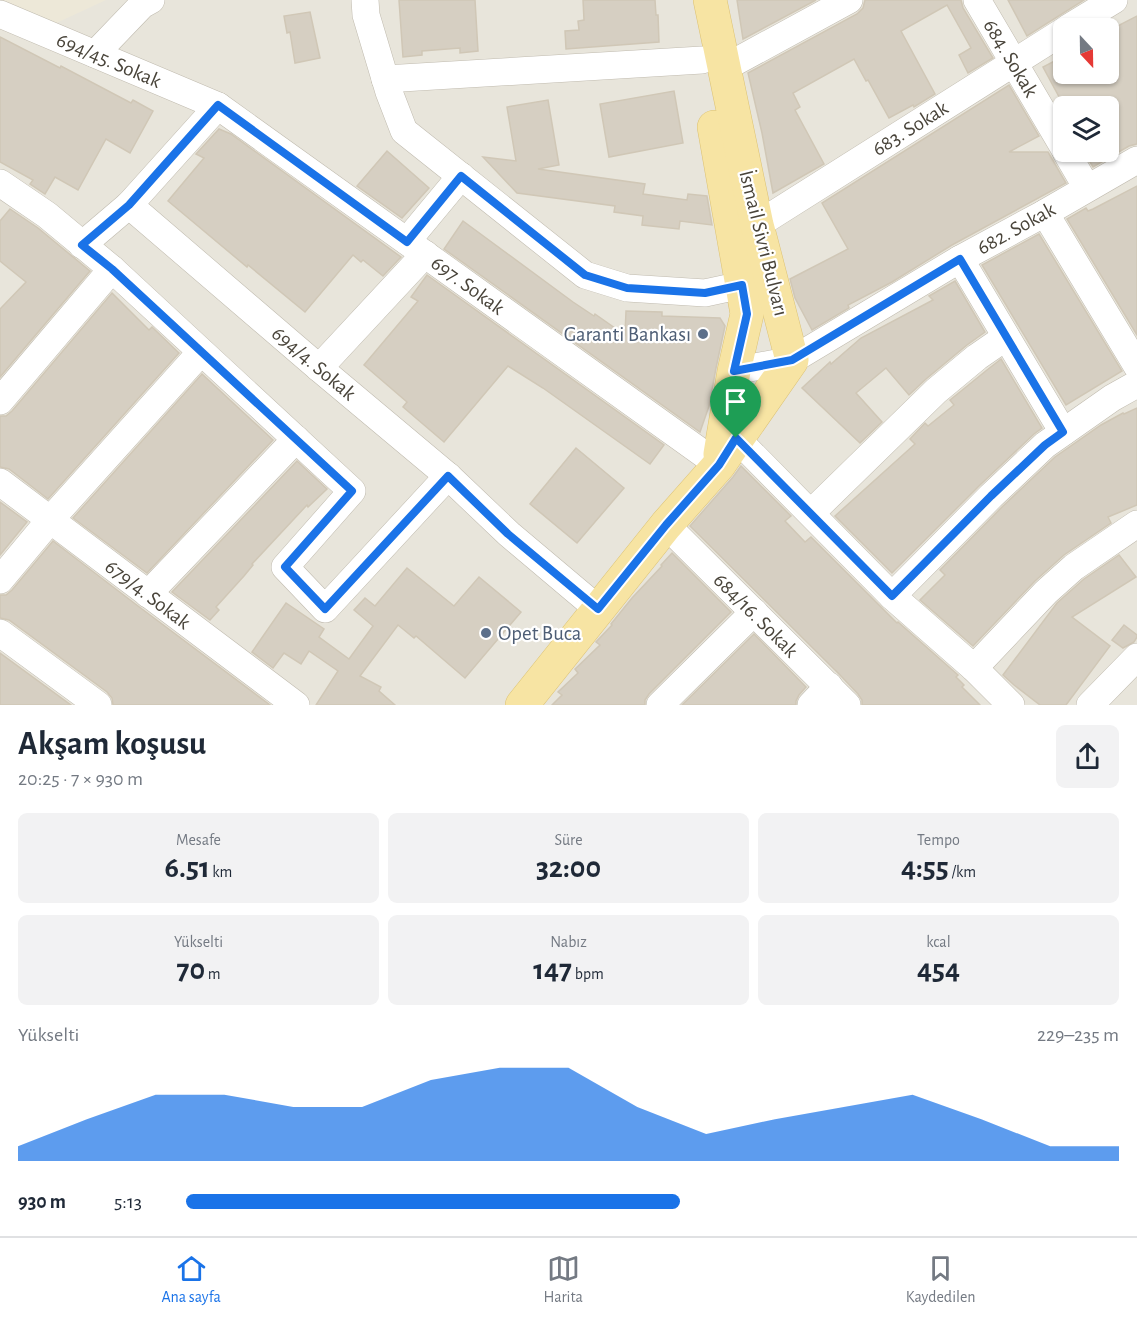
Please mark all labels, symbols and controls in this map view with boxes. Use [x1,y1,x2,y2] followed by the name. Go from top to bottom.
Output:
[979,16,1042,101] street label: 684. Sokak
[1053,18,1119,84] north arrow
[1053,18,1119,162] map controls
[53,29,165,92] street label: 694/45. Sokak
[1053,96,1119,162] button: layers
[869,97,952,160] street label: 683. Sokak
[735,168,793,318] street label: İsmail Sivri Bulvarı
[974,198,1059,258] street label: 682. Sokak
[427,252,509,319] street label: 697. Sokak
[268,322,360,405] street label: 694/4. Sokak
[564,324,691,345] place label: Garanti Bankası
[696,327,710,341] marker: Garanti Bankası
[710,376,761,438] pin
[719,385,752,418] icon: arrive
[101,556,195,633] street label: 679/4. Sokak
[709,569,802,662] street label: 684/16. Sokak
[498,623,582,644] place label: Opet Buca
[479,626,493,640] marker: Opet Buca
[1056,725,1119,788] button: share
[18,728,206,761] text: Akşam koşusu
[18,769,143,789] text: 20:25 · 7 × 930 m
[176,832,221,848] text: Mesafe
[554,832,583,848] text: Süre
[917,832,960,848] text: Tempo
[165,853,210,883] text: 6.51
[536,853,601,883] text: 32:00
[901,853,949,883] text: 4:55
[210,864,232,880] text: km
[949,864,976,880] text: /km
[174,934,223,950] text: Yükselti
[550,934,587,950] text: Nabız
[926,934,951,950] text: kcal
[176,955,205,985] text: 70
[533,955,572,985] text: 147
[917,955,960,985] text: 454
[205,966,221,982] text: m
[572,966,604,982] text: bpm
[18,1025,79,1045] text: Yükselti
[1037,1025,1119,1045] text: 229–235 m
[18,1192,66,1212] text: 930 m
[114,1192,142,1212] text: 5:13
[161,1252,221,1307] tab: Ana sayfa
[544,1252,583,1307] tab: Harita
[906,1252,976,1307] tab: Kaydedilen

